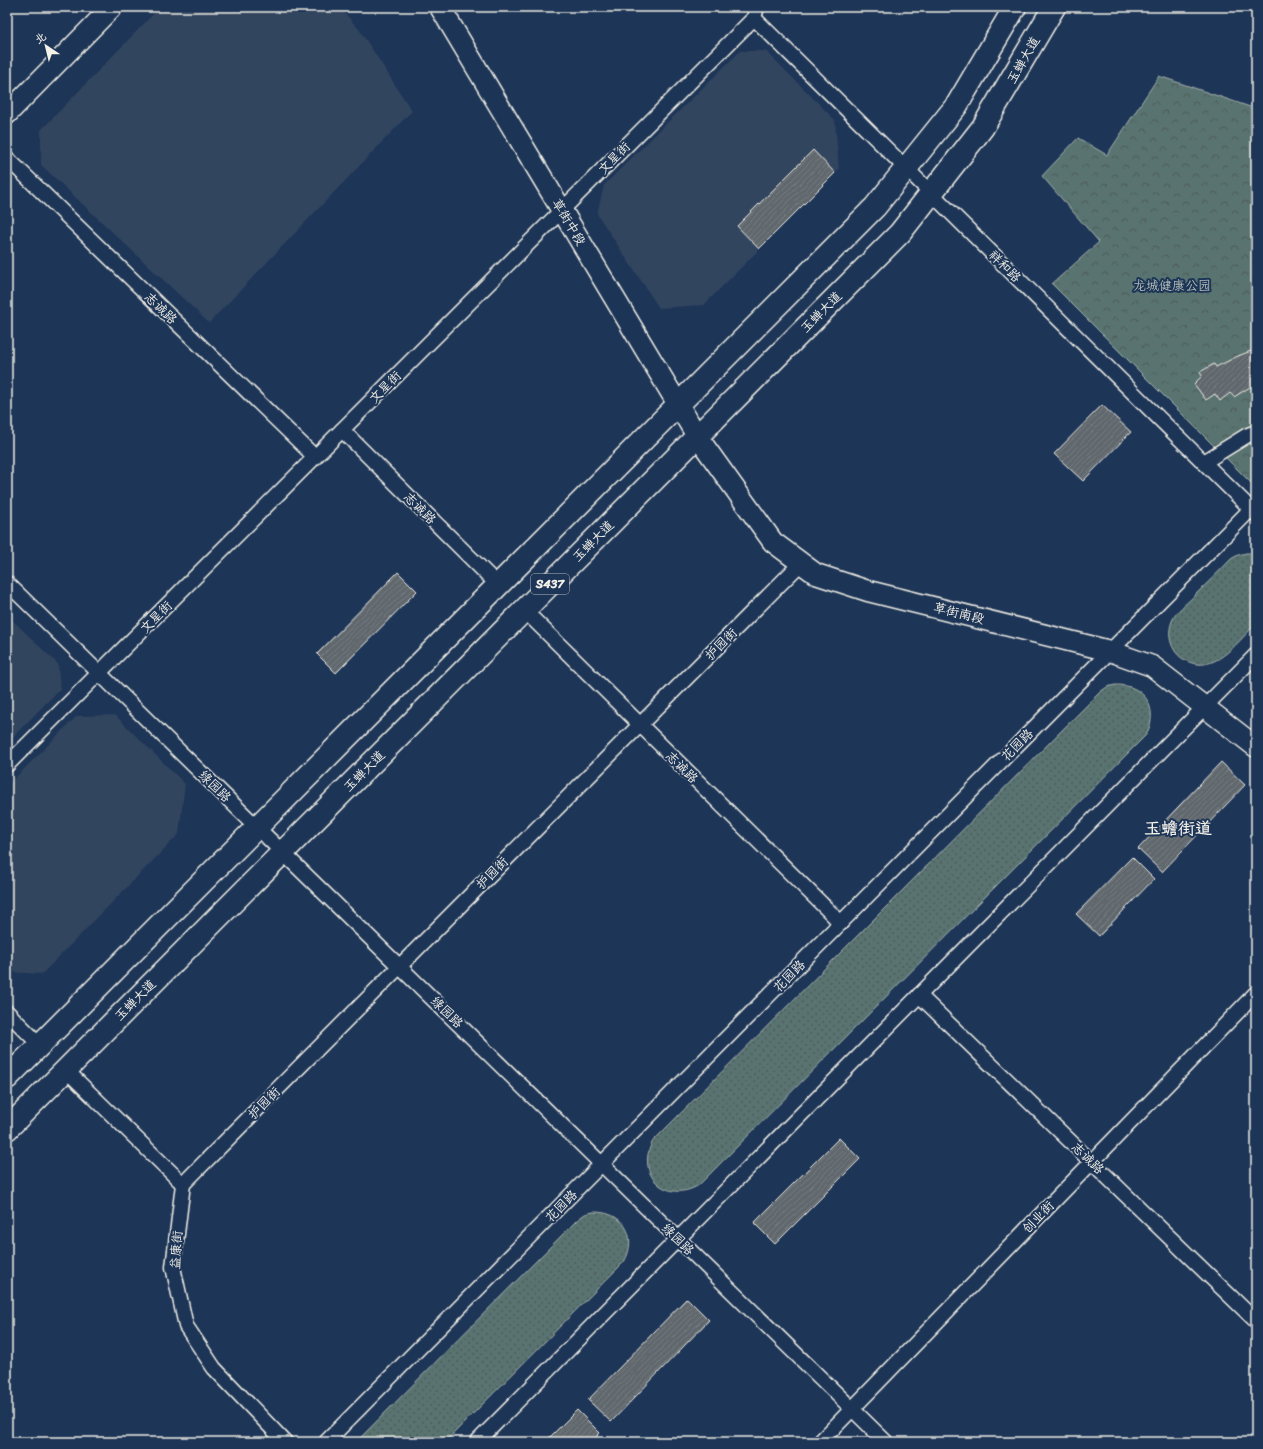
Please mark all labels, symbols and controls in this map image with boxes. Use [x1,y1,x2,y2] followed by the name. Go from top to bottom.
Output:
[26,26,66,66] north arrow
[31,27,51,49] text: 北
[1000,32,1046,88] street label: 玉蝉大道
[592,136,636,180] street label: 文星街
[546,194,592,250] street label: 草街中段
[983,244,1027,288] street label: 祥和路
[1133,274,1211,297] park label: 龙城健康公园
[794,285,848,339] street label: 玉蝉大道
[139,286,183,330] street label: 志诚路
[363,365,407,409] street label: 文星街
[398,486,442,530] street label: 志诚路
[566,514,620,568] street label: 玉蝉大道
[531,574,569,594] road number: S437
[134,595,178,639] street label: 文星街
[931,596,987,630] street label: 草街南段
[699,622,743,666] street label: 护园街
[995,723,1039,767] street label: 花园路
[337,744,391,798] street label: 玉蝉大道
[660,745,704,789] street label: 志诚路
[193,764,237,808] street label: 绿园路
[1144,813,1212,843] district label: 玉蟾街道
[470,851,514,895] street label: 护园街
[767,954,811,998] street label: 花园路
[108,973,162,1027] street label: 玉蝉大道
[425,990,469,1034] street label: 绿园路
[242,1081,286,1125] street label: 护园街
[1066,1136,1110,1180] street label: 志诚路
[539,1184,583,1228] street label: 花园路
[1016,1195,1060,1239] street label: 创业街
[656,1217,700,1261] street label: 绿园路
[163,1230,189,1270] street label: 益康街

